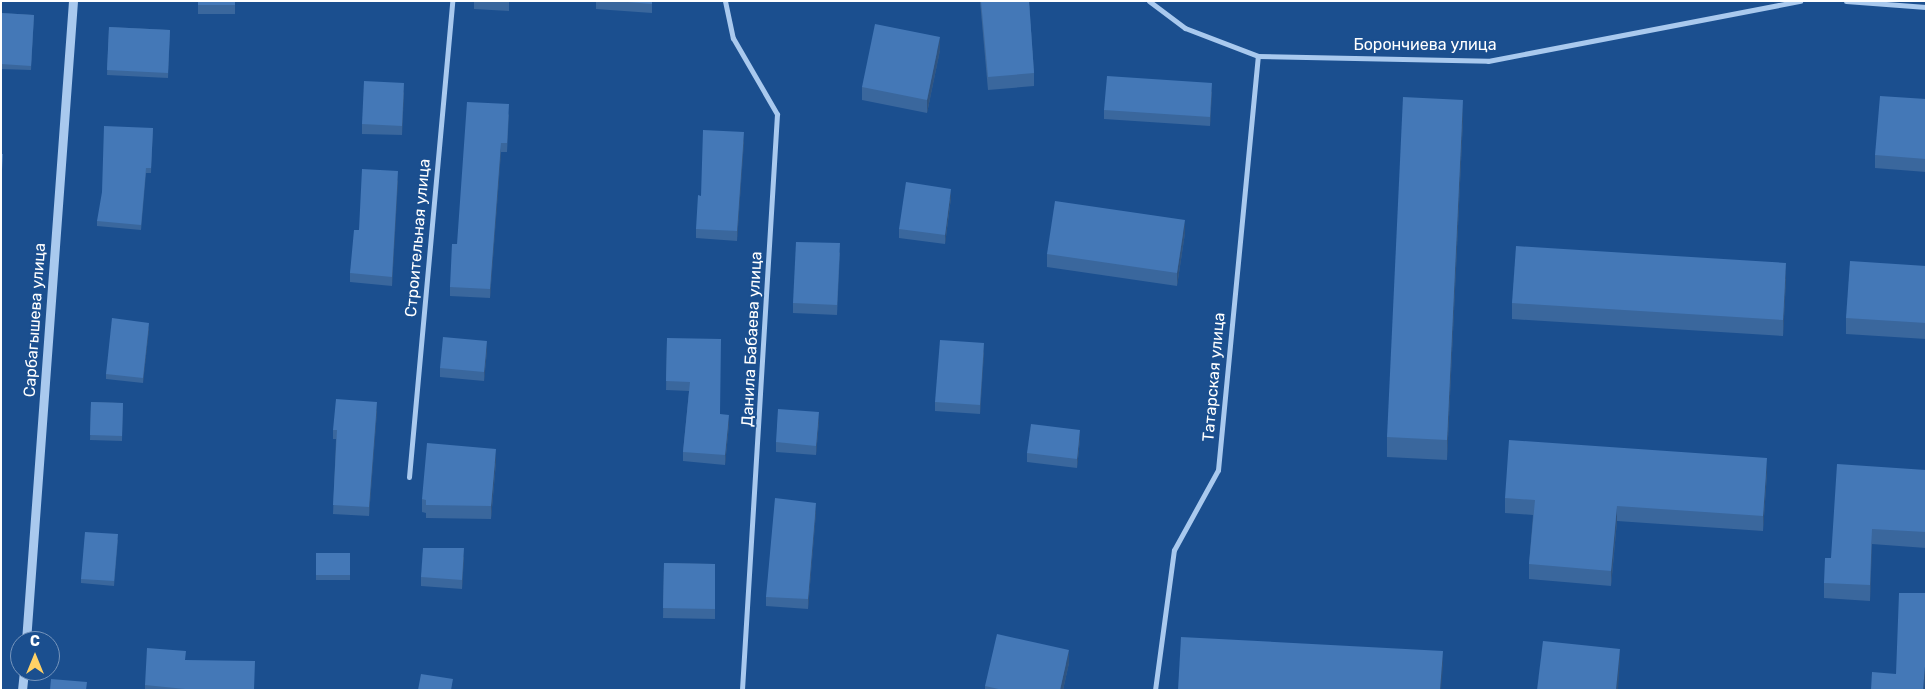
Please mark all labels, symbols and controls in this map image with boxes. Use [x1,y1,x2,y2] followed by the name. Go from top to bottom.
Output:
[1353,35,1497,55] street label: Борончиева улица
[402,158,434,318] street label: Строительная улица
[20,242,50,398] street label: Сарбагышева улица
[738,251,766,427] street label: Данила Бабаева улица
[1199,312,1229,442] street label: Татарская улица
[10,631,60,681] north arrow
[30,633,40,650] text: С

